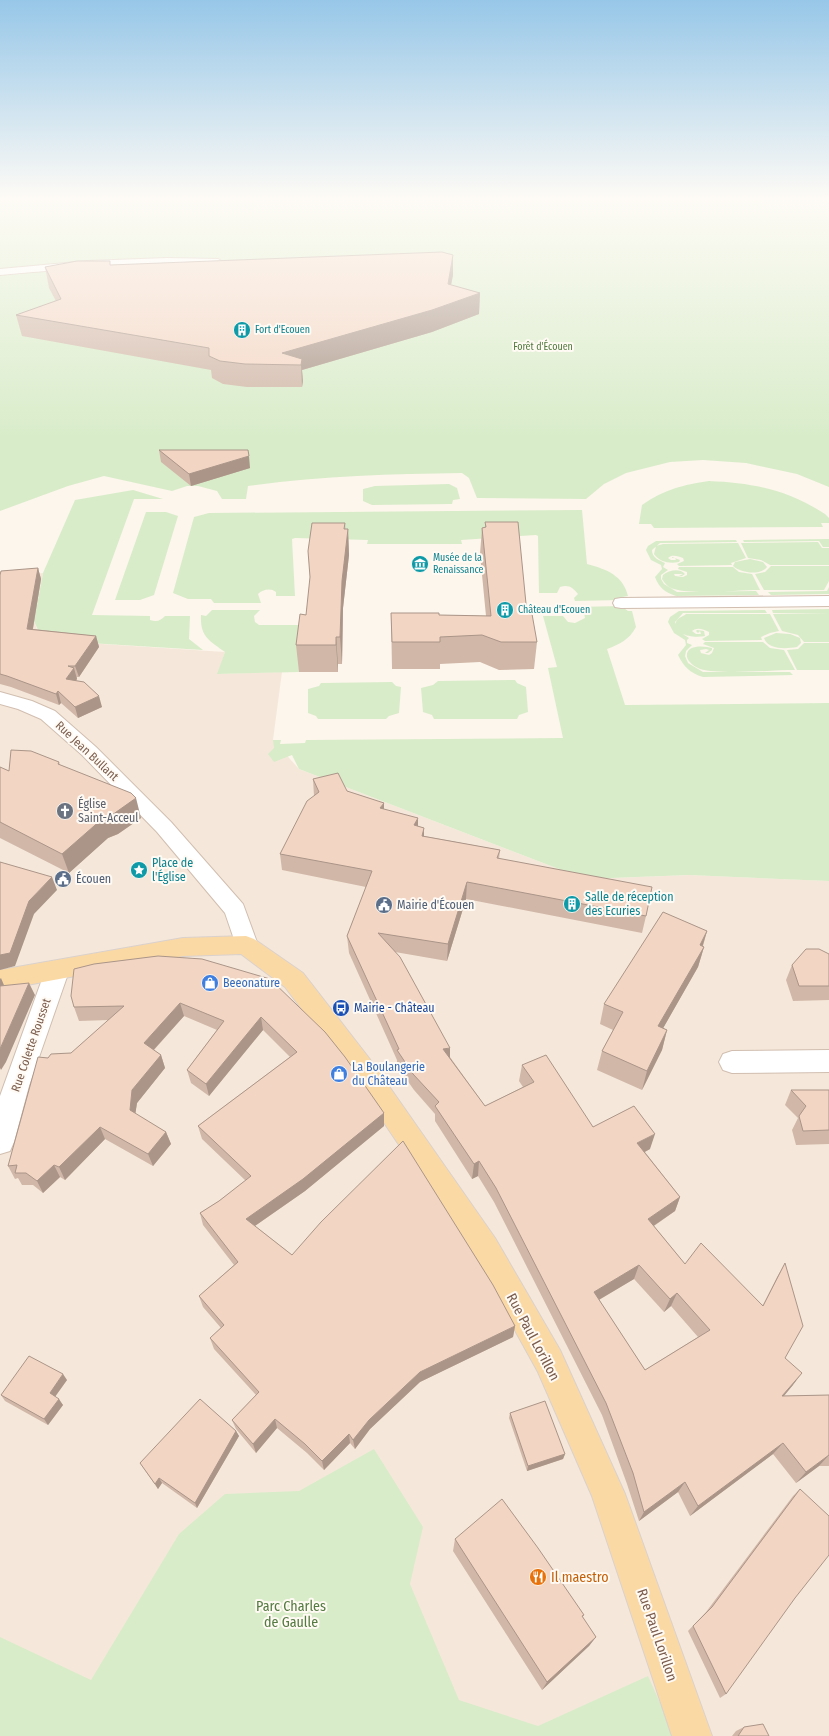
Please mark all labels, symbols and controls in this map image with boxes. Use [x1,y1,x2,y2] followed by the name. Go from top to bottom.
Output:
[232,320,252,340] building icon: Fort d'Ecouen
[255,324,310,336] place label: Fort d'Ecouen
[513,339,573,353] park label: Forêt d'Écouen
[433,552,484,576] place label: Musée de la Renaissance
[410,554,430,574] museum icon: Musée de la Renaissance
[495,600,515,620] building icon: Château d'Ecouen
[518,604,590,616] place label: Château d'Ecouen
[53,718,121,784] street label: Rue Jean Bullant
[78,796,138,825] place label: Église Saint-Acceul
[55,801,75,821] church icon: Église Saint-Acceul
[152,856,193,884] place label: Place de l'Église
[129,860,149,880] place icon: Place de l'Église
[53,869,73,889] public building icon: Écouen
[76,871,111,886] place label: Écouen
[585,890,674,918] place label: Salle de réception des Ecuries
[562,894,582,914] building icon: Salle de réception des Ecuries
[374,895,394,915] public building icon: Mairie d'Écouen
[397,897,474,912] place label: Mairie d'Écouen
[200,973,220,993] shop icon: Beeonature
[223,976,280,990] place label: Beeonature
[8,996,54,1094] street label: Rue Colette Rousset
[331,998,351,1018] bus stop icon: Mairie - Château
[354,1001,435,1015] place label: Mairie - Château
[352,1060,425,1088] place label: La Boulangerie du Château
[329,1064,349,1084] shop icon: La Boulangerie du Château
[503,1290,563,1384] street label: Rue Paul Lorillon
[528,1567,548,1587] restaurant icon: Il maestro
[551,1569,609,1586] place label: Il maestro
[633,1587,681,1683] street label: Rue Paul Lorillon
[256,1598,326,1631] park label: Parc Charles de Gaulle

